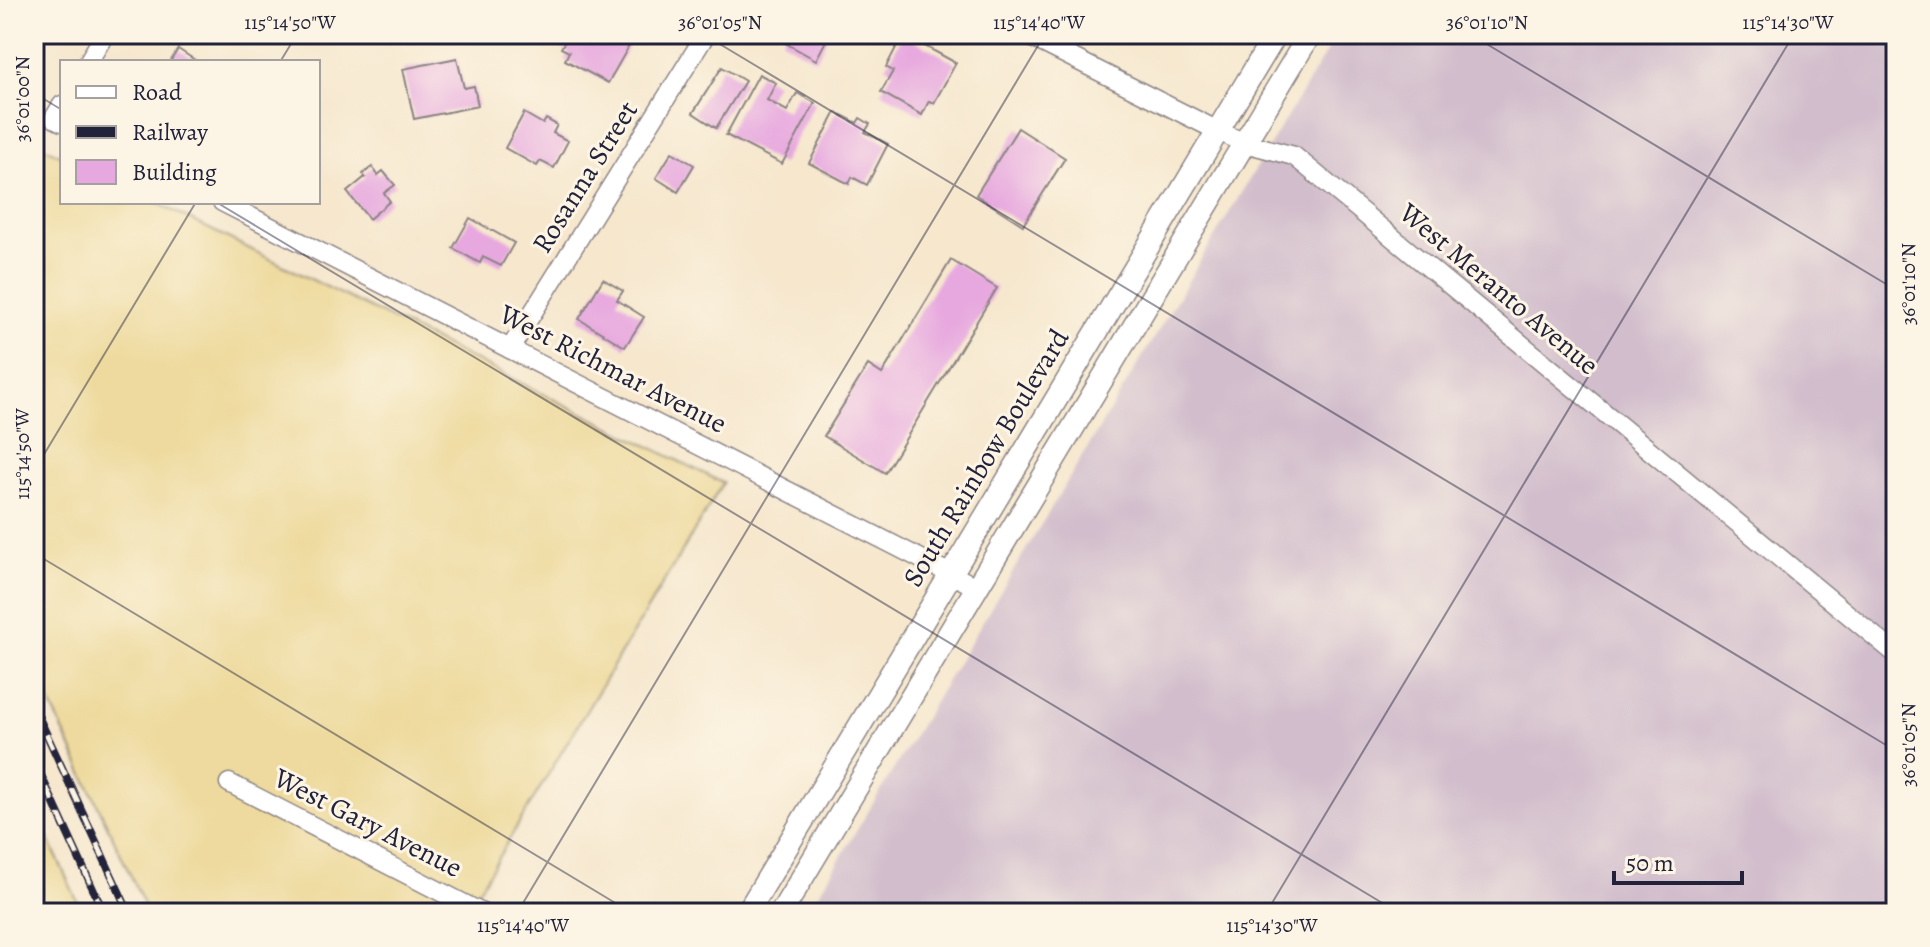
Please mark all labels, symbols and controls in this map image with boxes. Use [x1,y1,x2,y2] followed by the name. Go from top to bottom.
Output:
[244,9,336,36] text: 115°14'50"W
[678,9,762,36] text: 36°01'05"N
[993,9,1085,36] text: 115°14'40"W
[1446,9,1528,36] text: 36°01'10"N
[1742,9,1834,36] text: 115°14'30"W
[9,56,36,142] text: 36°01'00"N
[60,60,320,204] legend
[132,76,182,108] text: Road
[523,94,647,260] street label: Rosanna Street
[132,116,208,148] text: Railway
[132,156,217,188] text: Building
[1391,194,1607,384] street label: West Meranto Avenue
[1895,243,1922,325] text: 36°01'10"N
[492,295,733,443] street label: West Richmar Avenue
[894,321,1079,594] street label: South Rainbow Boulevard
[9,408,36,500] text: 115°14'50"W
[1895,703,1922,787] text: 36°01'05"N
[266,759,469,887] street label: West Gary Avenue
[1614,835,1742,885] scale bar
[1626,847,1674,879] text: 50 m
[477,912,569,939] text: 115°14'40"W
[1226,912,1318,939] text: 115°14'30"W

